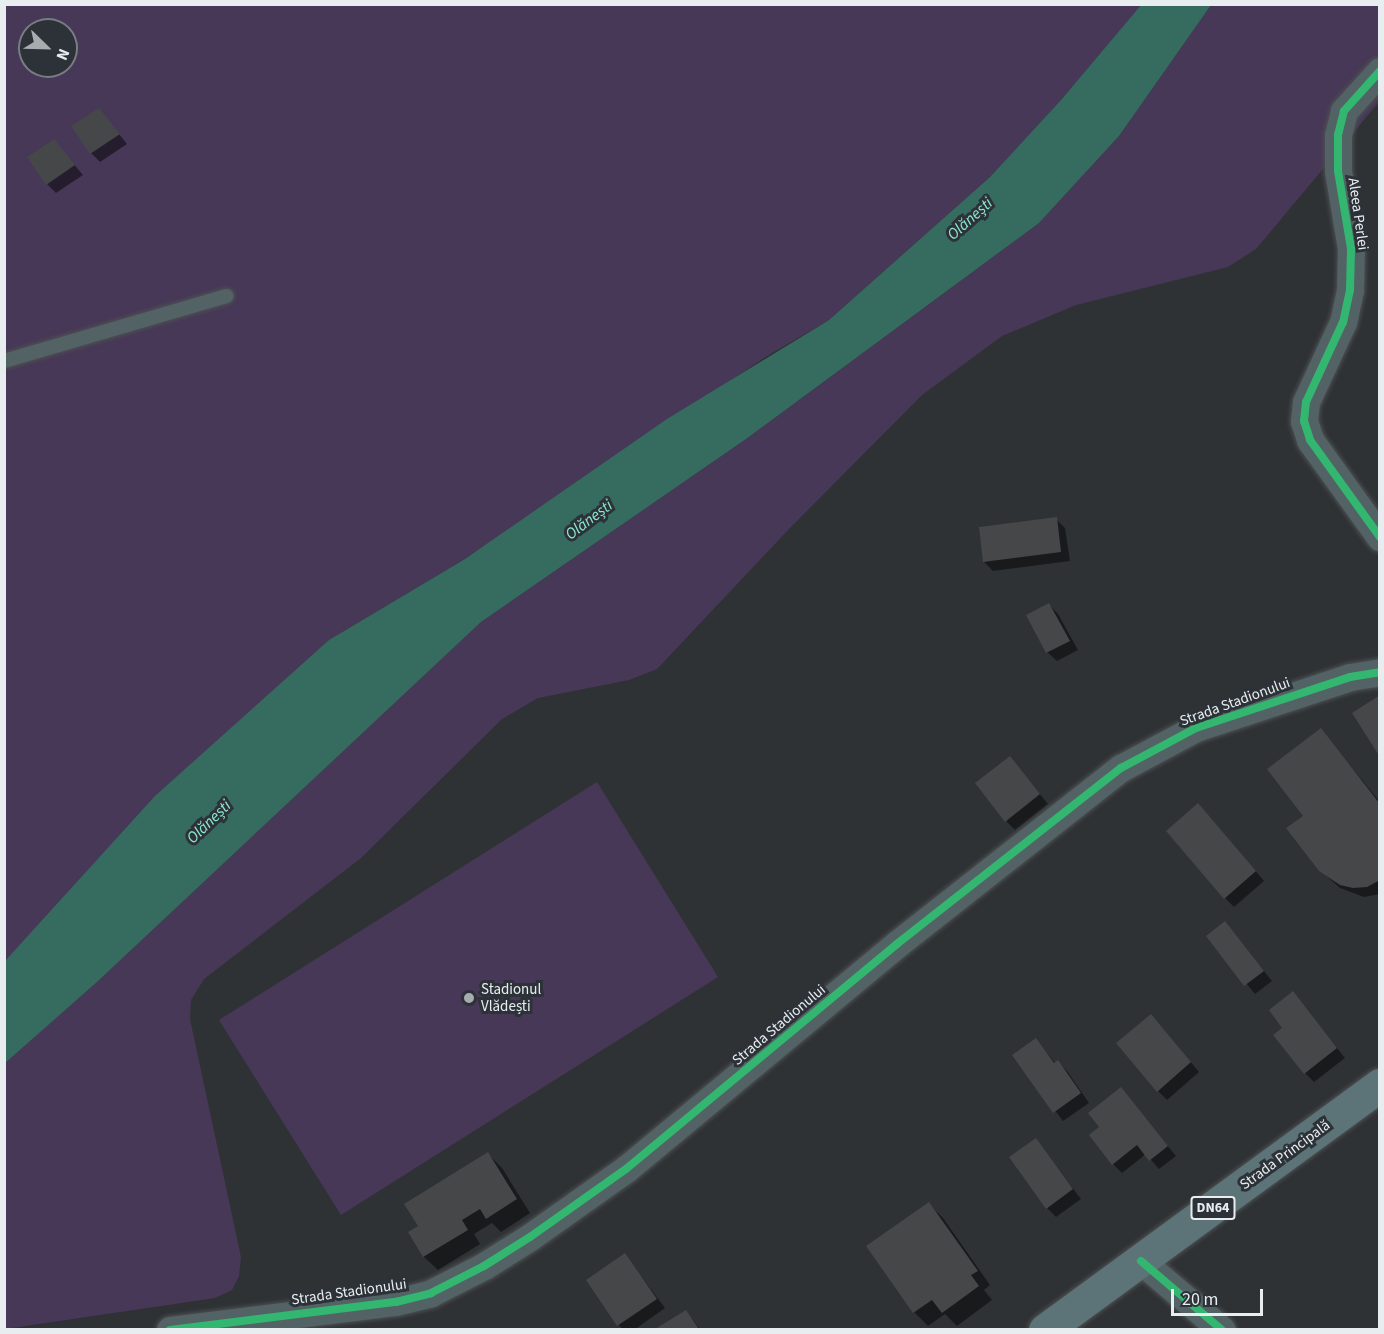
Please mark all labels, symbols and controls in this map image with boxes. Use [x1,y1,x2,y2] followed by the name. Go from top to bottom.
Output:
[18,18,78,78] north arrow
[51,45,75,63] text: N
[1344,177,1372,251] street label: Aleea Perlei
[943,194,997,244] water label: Olănești
[562,496,616,544] water label: Olănești
[1177,674,1293,730] street label: Strada Stadionului
[183,796,235,848] water label: Olănești
[481,980,541,1015] place label: Stadionul Vlădești
[729,981,829,1069] street label: Strada Stadionului
[462,991,476,1005] marker: Stadionul Vlădești
[1236,1116,1334,1194] street label: Strada Principală
[1190,1197,1236,1219] road number: DN64
[290,1275,408,1309] street label: Strada Stadionului
[1174,1277,1266,1315] scale bar
[1182,1287,1218,1312] text: 20 m

